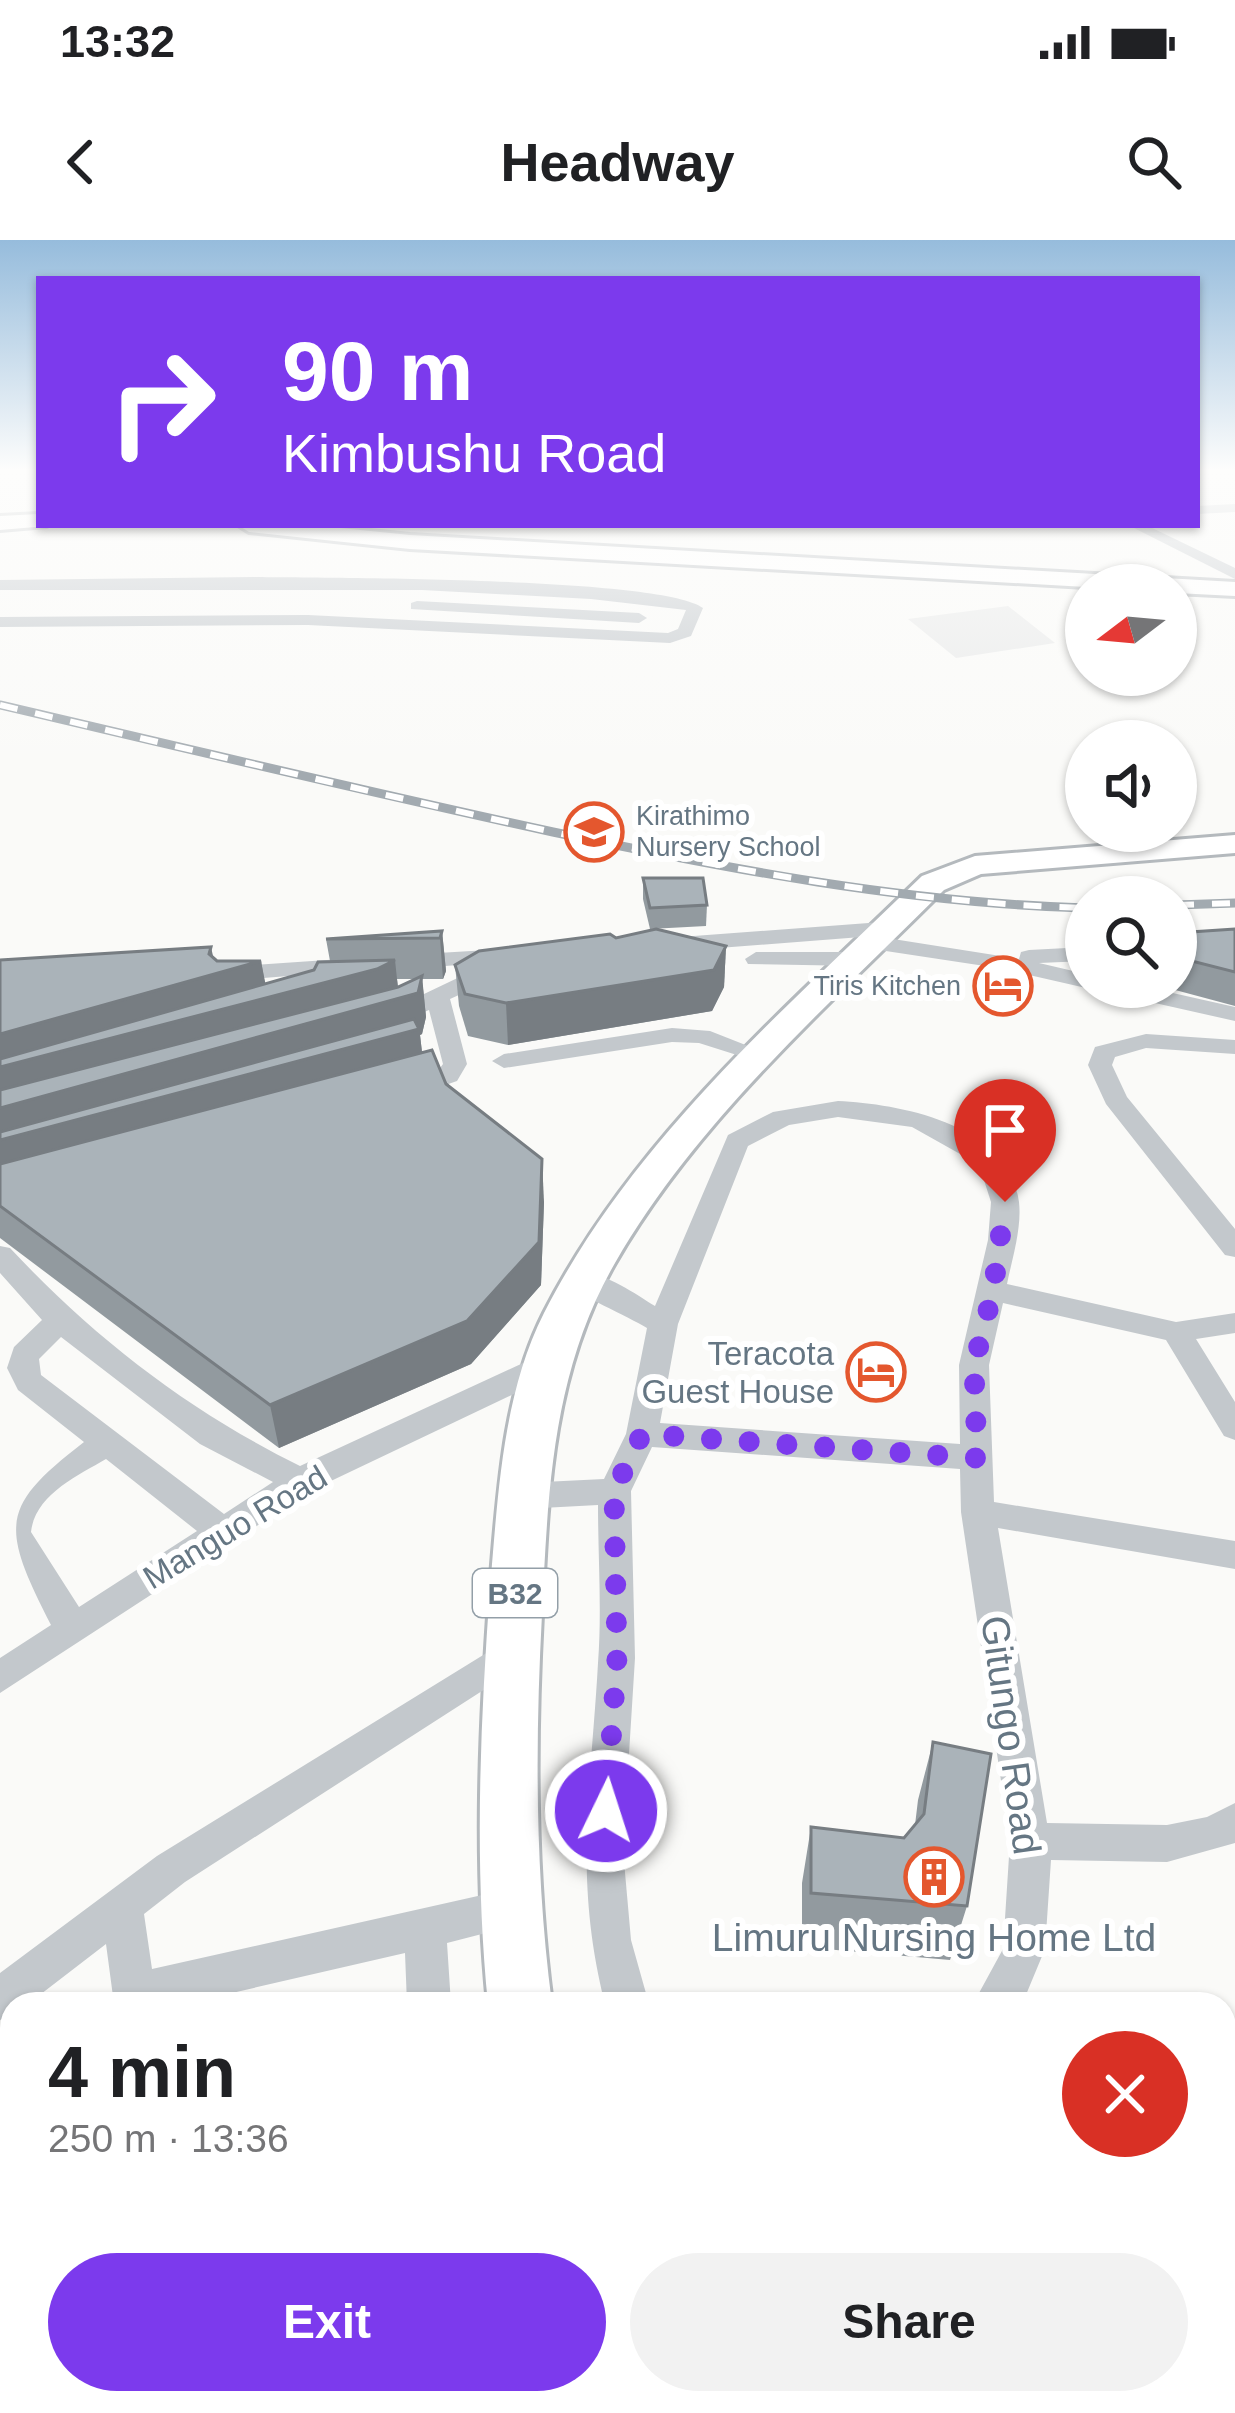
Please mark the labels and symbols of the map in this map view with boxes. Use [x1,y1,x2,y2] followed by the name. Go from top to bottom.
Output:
[1065,564,1197,696] north arrow
[563,801,625,863] school or university icon: Kirathimo Nursery School
[636,801,821,862] place label: Kirathimo Nursery School
[972,955,1034,1017] hotel icon: Tiris Kitchen
[813,971,961,1001] place label: Tiris Kitchen
[954,1079,1056,1202] pin
[641,1335,835,1410] place label: Teracota Guest House
[845,1341,907,1403] hotel icon: Teracota Guest House
[137,1458,333,1596] street label: Manguo Road
[473,1569,557,1617] road number: B32
[973,1613,1049,1857] street label: Gitungo Road
[543,1748,669,1874] position arrow
[903,1846,965,1908] building icon: Limuru Nursing Home Ltd
[712,1916,1156,1959] place label: Limuru Nursing Home Ltd

